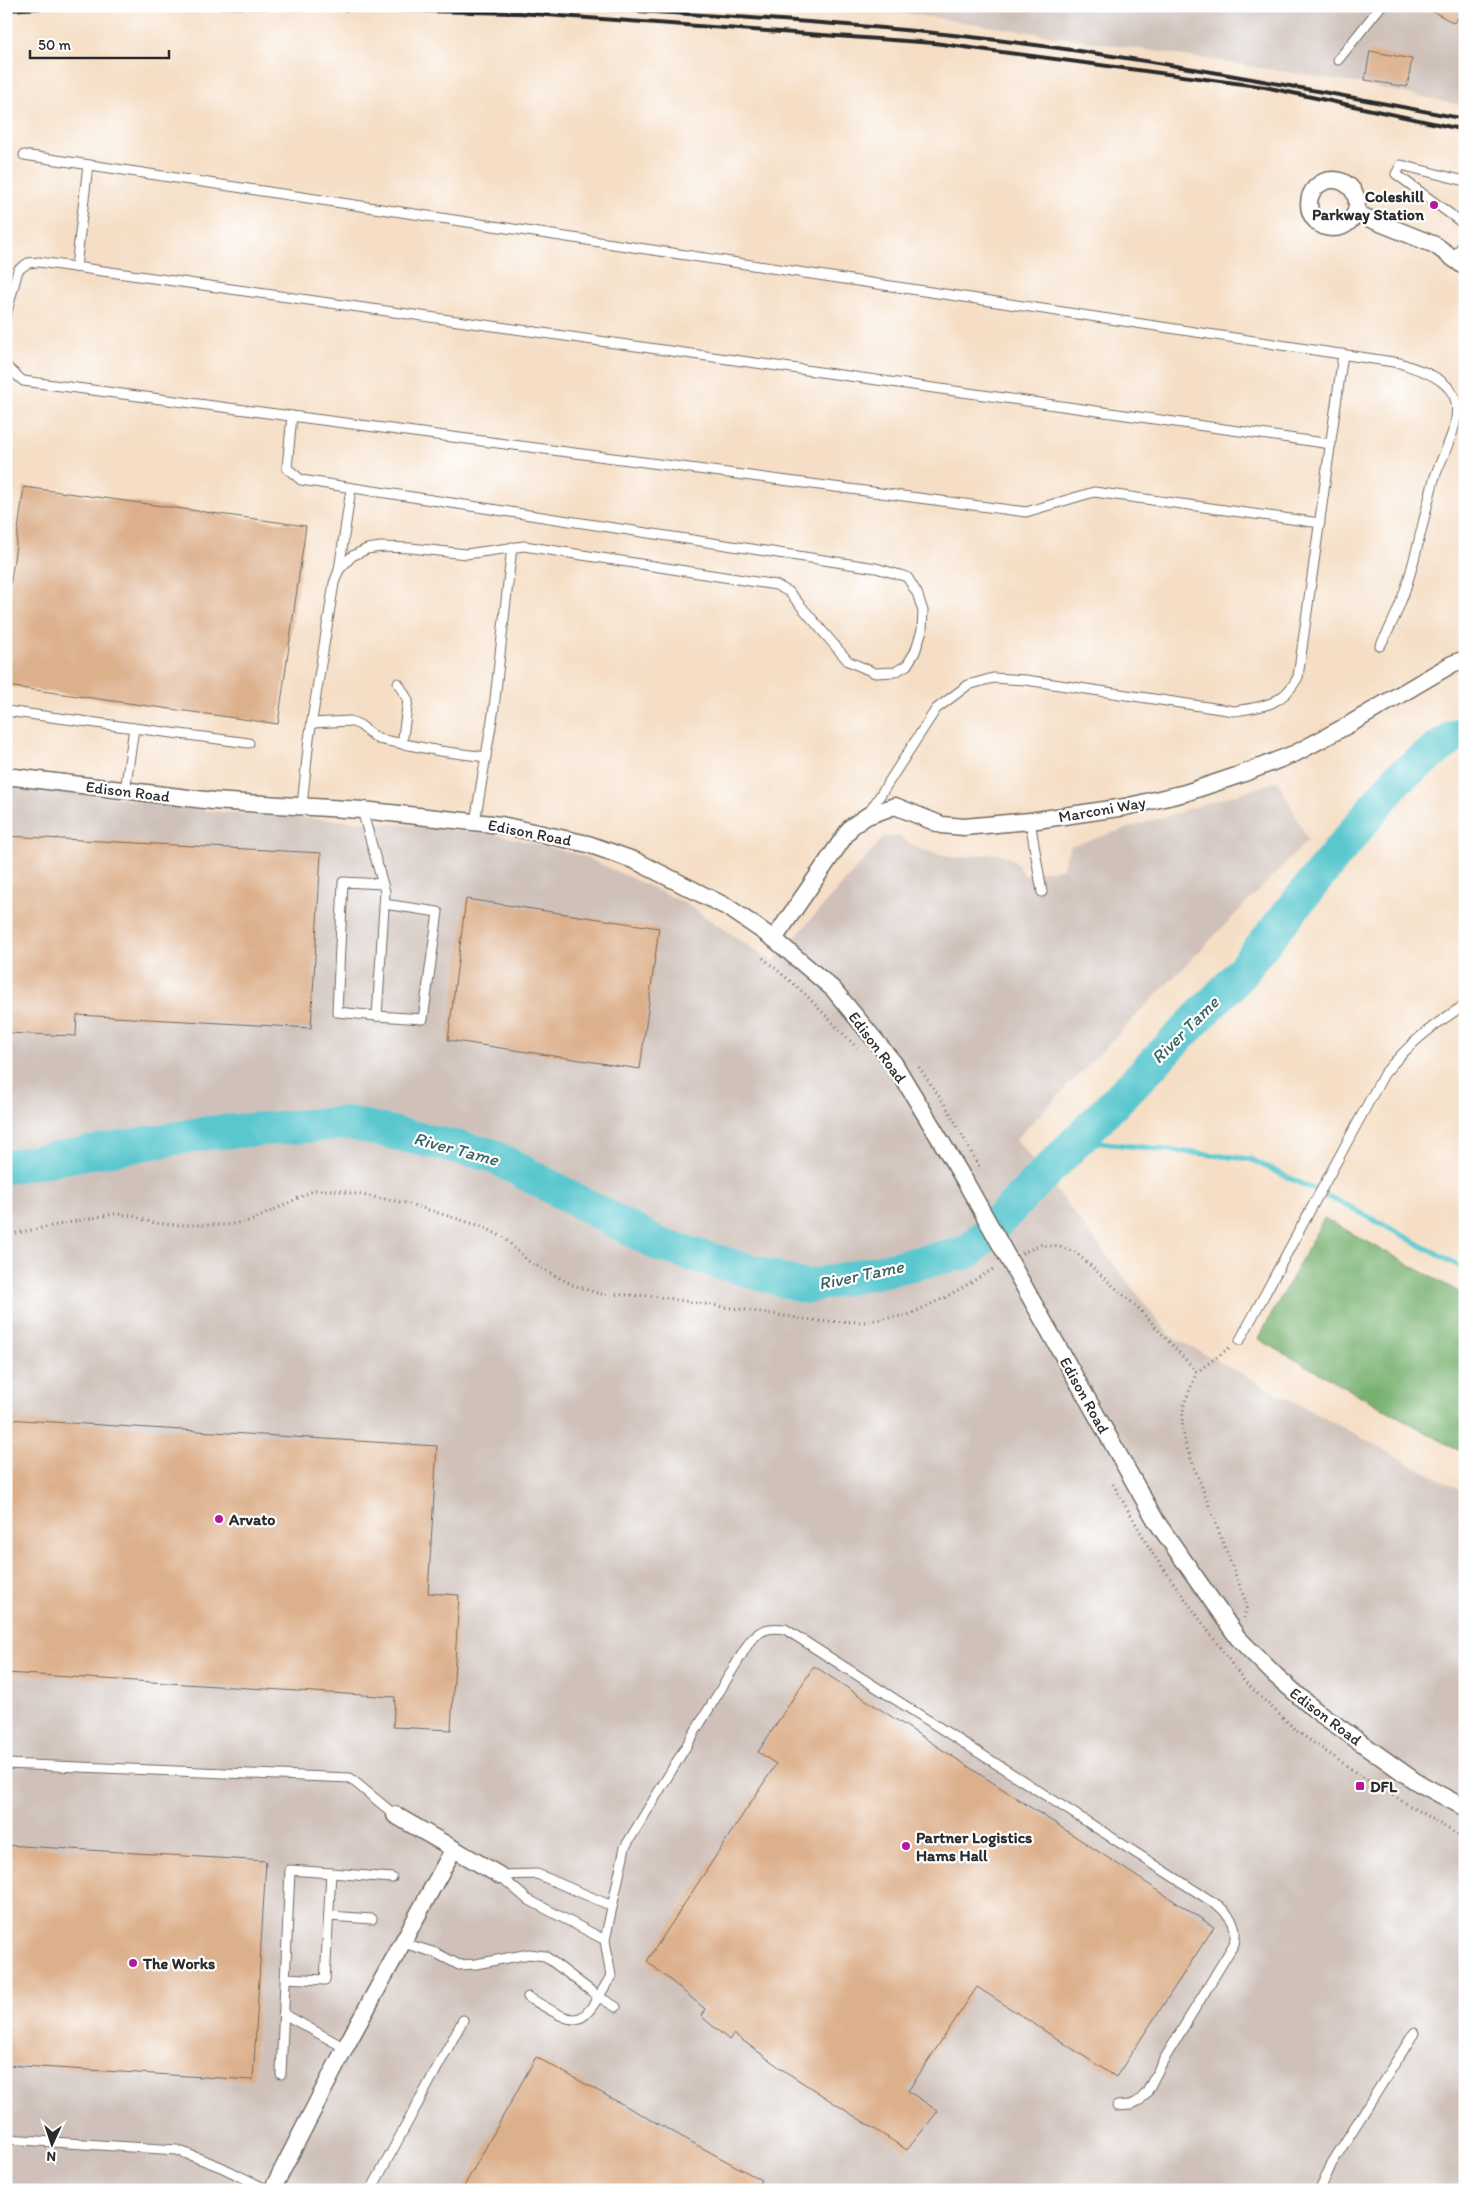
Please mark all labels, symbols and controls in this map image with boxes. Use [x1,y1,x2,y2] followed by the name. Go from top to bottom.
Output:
[30,28,169,60] scale bar
[38,36,71,54] text: 50 m
[1312,187,1425,225] place label: Coleshill Parkway Station
[1428,199,1440,211] marker: Coleshill Parkway Station
[85,777,171,806] street label: Edison Road
[1057,792,1148,827] street label: Marconi Way
[487,815,573,850] street label: Edison Road
[1147,991,1224,1068] water label: River Tame
[845,1008,911,1087] street label: Edison Road
[411,1127,502,1171] water label: River Tame
[816,1255,907,1295] water label: River Tame
[1056,1354,1113,1437] street label: Edison Road
[228,1510,275,1529] place label: Arvato
[213,1513,225,1525] marker: Arvato
[1286,1683,1365,1750] street label: Edison Road
[1370,1777,1398,1796] place label: DFL
[1354,1780,1366,1792] marker: DFL
[916,1828,1032,1865] place label: Partner Logistics Hams Hall
[900,1840,912,1852] marker: Partner Logistics Hams Hall
[142,1954,215,1973] place label: The Works
[127,1957,139,1969] marker: The Works
[28,2118,78,2168] north arrow
[46,2148,57,2165] text: N

